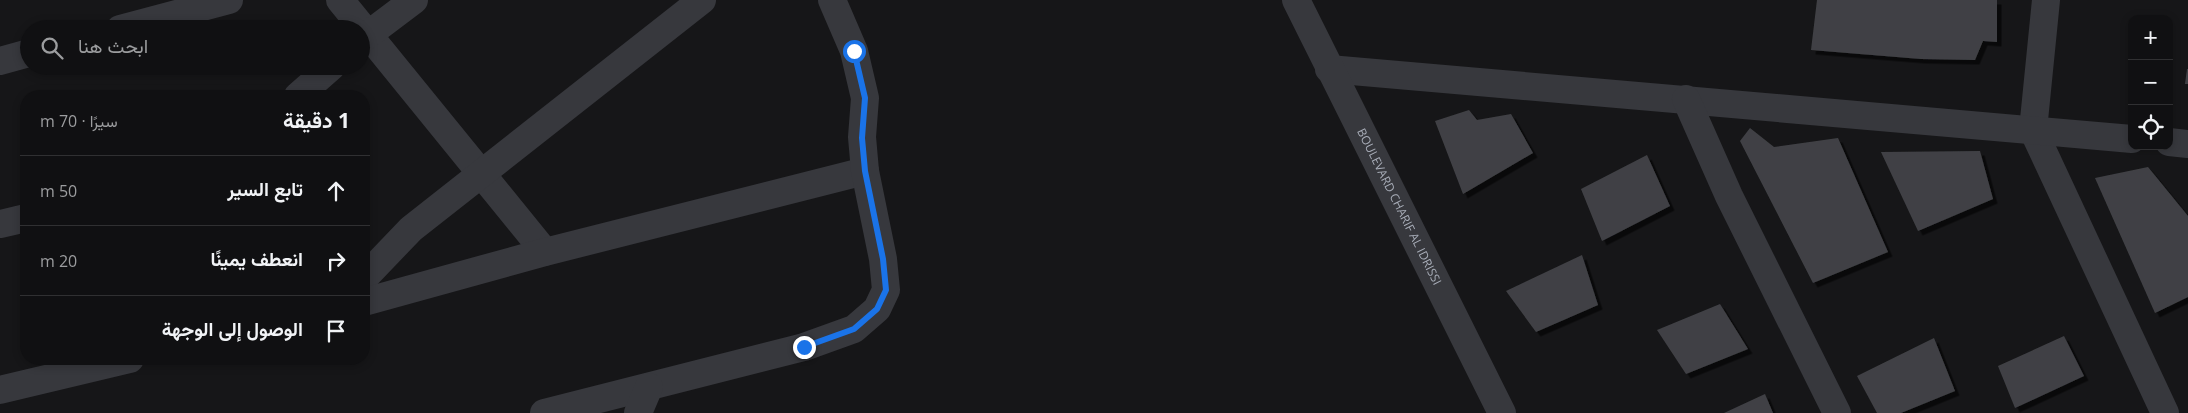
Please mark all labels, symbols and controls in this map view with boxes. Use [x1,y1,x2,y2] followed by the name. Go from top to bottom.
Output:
[2128,15,2173,150] map controls
[2128,15,2173,60] button: +
[20,20,370,75] search box
[78,33,148,59] text: ابحث هنا
[38,34,66,62] icon: search
[843,40,866,63] route start
[2128,60,2173,105] button: −
[2128,105,2173,150] button: locate
[283,106,350,134] text: 1 دقيقة
[40,110,118,132] text: سيرًا · 70 m
[1353,125,1446,288] street label: BOULEVARD CHARIF AL IDRISSI
[227,176,303,202] text: تابع السير
[322,177,350,205] icon: ahead
[40,180,77,202] text: 50 m
[210,246,303,272] text: انعطف يمينًا
[322,247,350,275] icon: right
[40,250,77,272] text: 20 m
[162,316,303,342] text: الوصول إلى الوجهة
[322,317,350,345] icon: arrive
[793,336,816,359] route end

